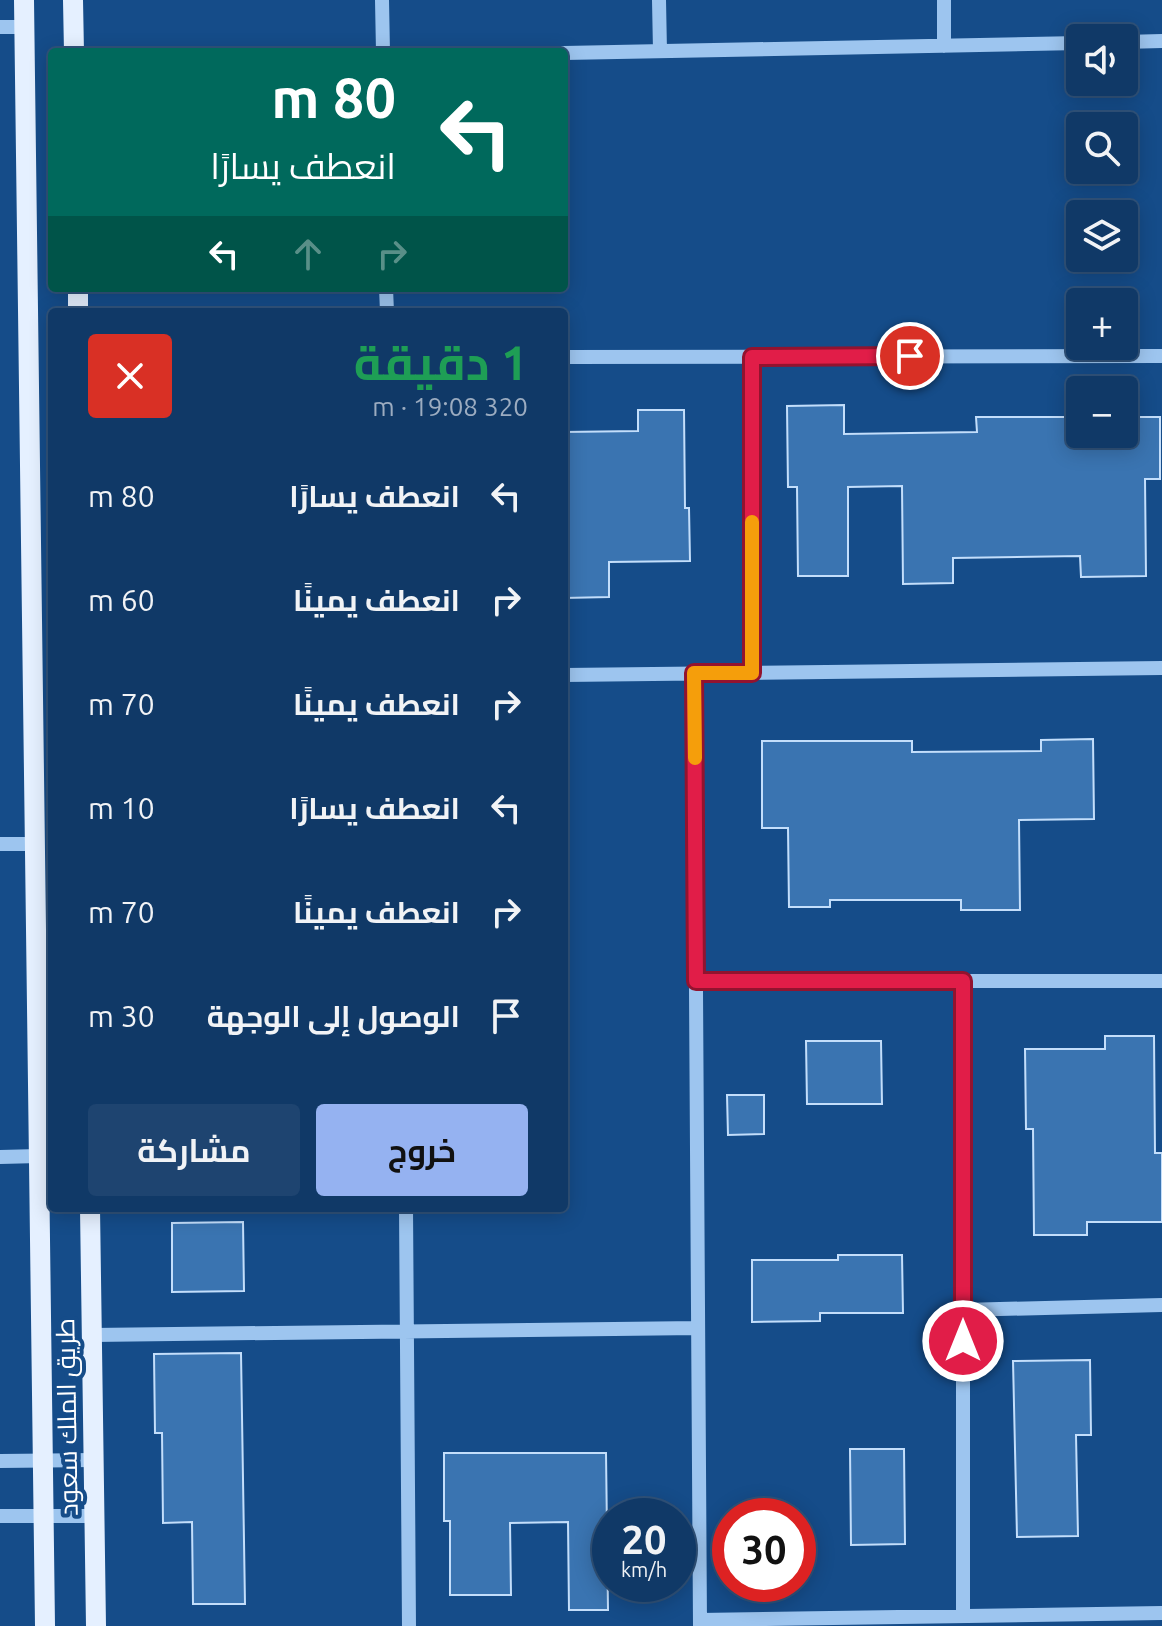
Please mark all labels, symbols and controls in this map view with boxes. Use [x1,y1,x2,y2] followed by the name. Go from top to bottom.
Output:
[1066,24,1138,448] map controls
[1066,24,1138,96] button: sound
[271,66,396,129] text: 80 m
[424,80,528,184] icon: left
[1066,112,1138,184] button: search
[210,145,396,186] text: انعطف يسارًا
[1066,200,1138,272] button: layers
[202,232,246,276] icon: left
[286,232,330,276] icon: ahead
[370,232,414,276] icon: right
[1066,288,1138,360] button: +
[876,322,944,390] pin
[88,334,172,418] button: close
[888,334,932,378] icon: arrive
[354,335,528,389] text: 1 دقيقة
[1066,376,1138,448] button: −
[372,392,528,421] text: 320 m · 19:08
[484,474,528,518] icon: left
[88,479,155,513] text: 80 m
[289,479,460,513] text: انعطف يسارًا
[484,578,528,622] icon: right
[88,583,155,617] text: 60 m
[293,583,460,617] text: انعطف يمينًا
[484,682,528,726] icon: right
[88,687,155,721] text: 70 m
[293,687,460,721] text: انعطف يمينًا
[484,786,528,830] icon: left
[88,791,155,825] text: 10 m
[289,791,460,825] text: انعطف يسارًا
[484,890,528,934] icon: right
[88,895,155,929] text: 70 m
[293,895,460,929] text: انعطف يمينًا
[484,994,528,1038] icon: arrive
[88,999,155,1033] text: 30 m
[207,999,460,1033] text: الوصول إلى الوجهة
[88,1104,300,1196] button: مشاركة
[316,1104,528,1196] button: خروج
[921,1299,1005,1383] position arrow
[50,1318,85,1516] street label: طريق الملك سعود
[712,1498,816,1602] speed limit sign: 30
[621,1517,667,1562] text: 20
[621,1558,667,1581] text: km/h

